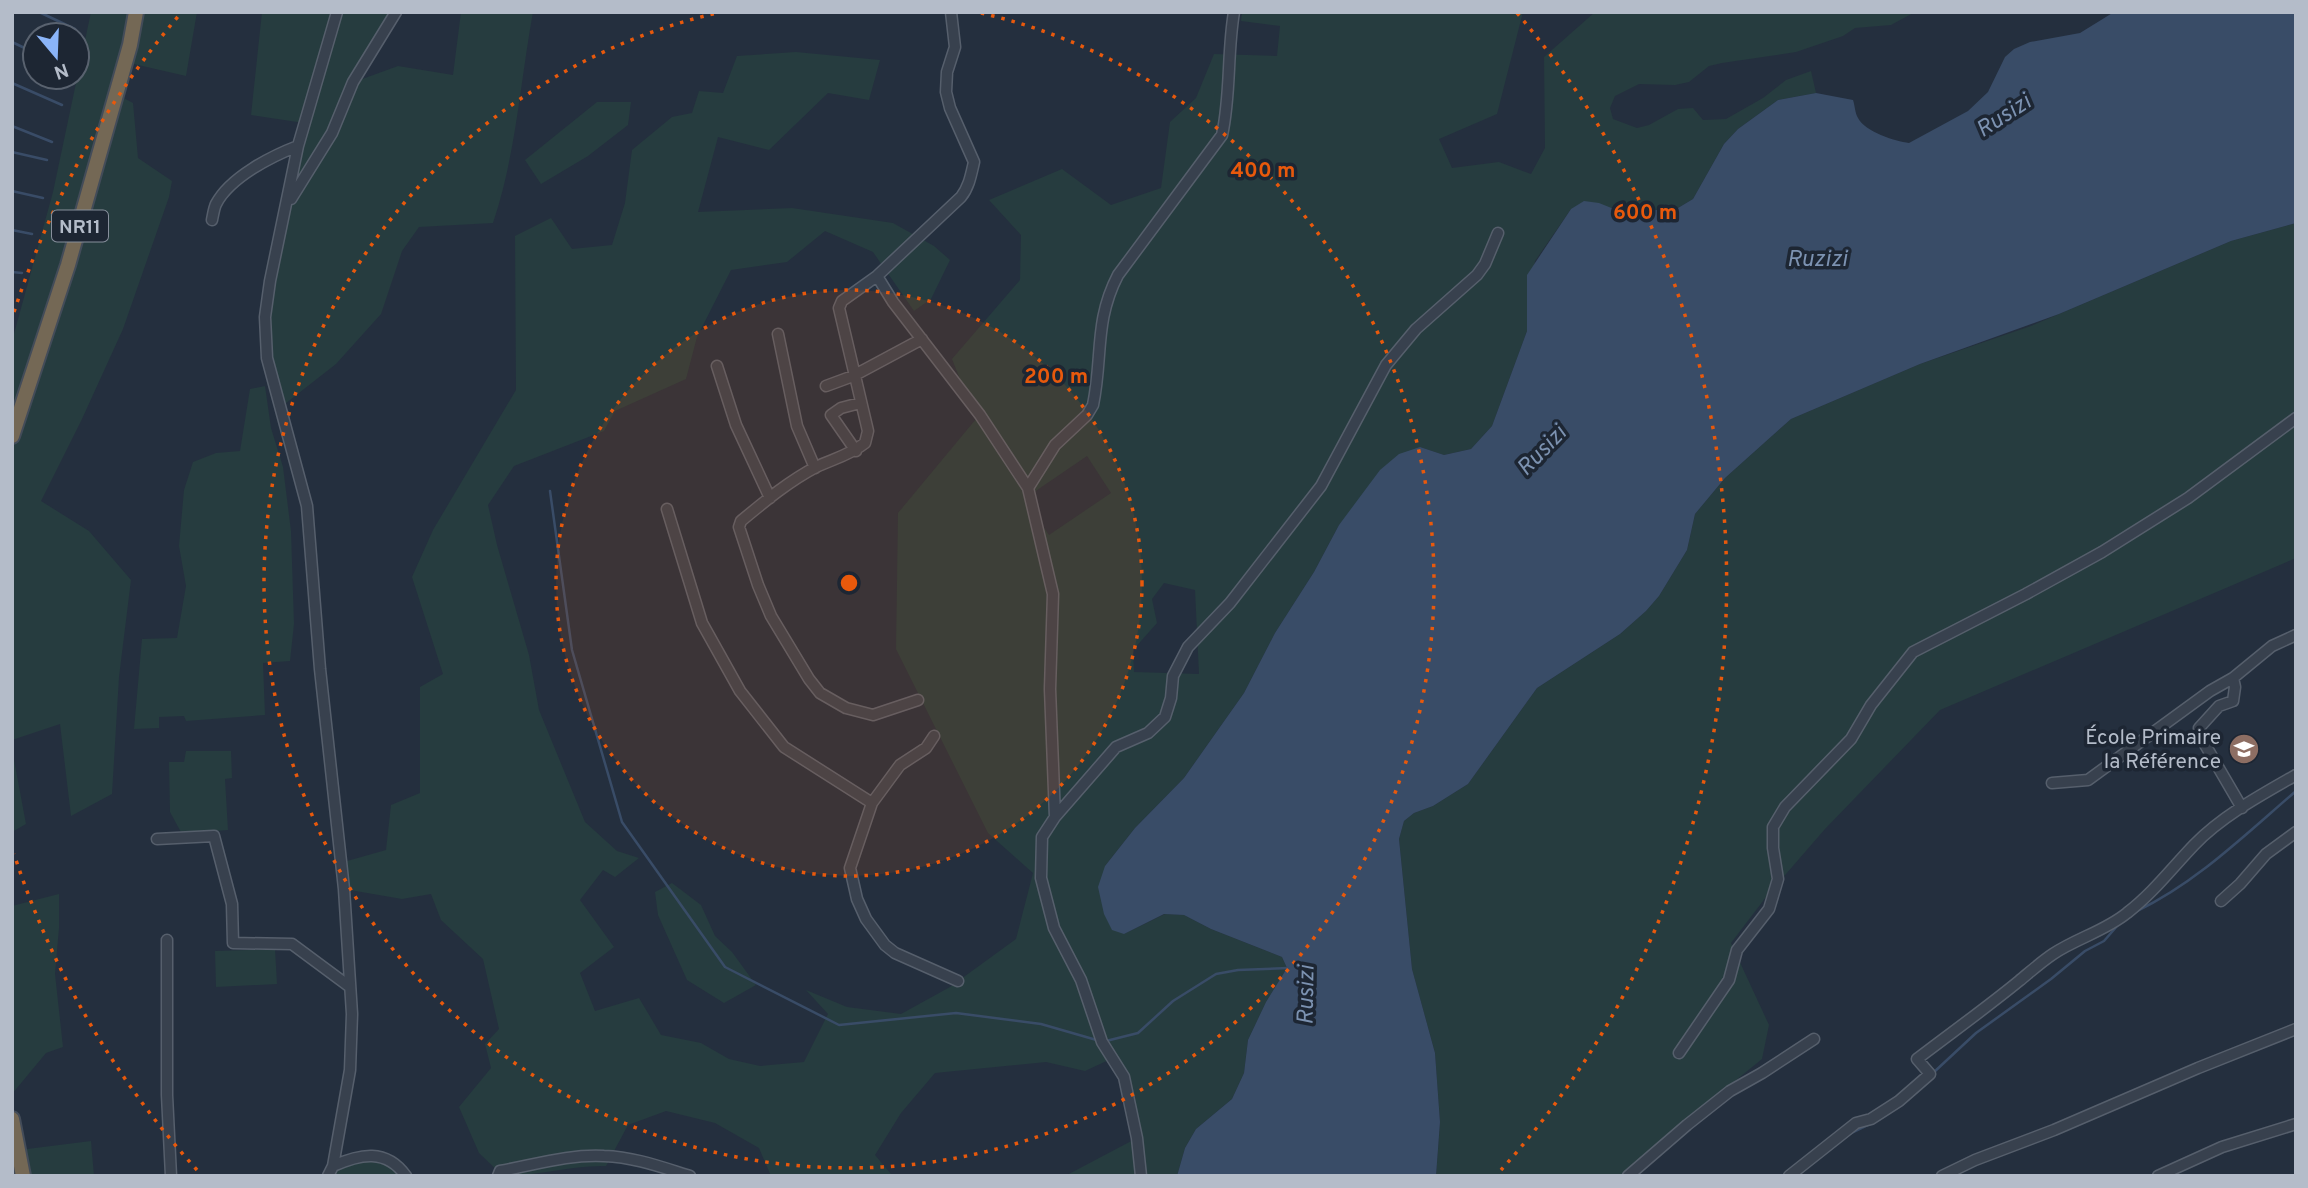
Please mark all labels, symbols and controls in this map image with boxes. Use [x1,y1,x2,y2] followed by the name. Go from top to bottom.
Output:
[21,21,91,91] north arrow
[51,57,71,84] text: N
[1971,88,2038,146] water label: Rusizi
[1231,158,1295,185] text: 400 m
[1613,200,1677,227] text: 600 m
[52,210,108,242] road number: NR11
[1787,246,1849,275] water label: Ruzizi
[1024,364,1088,391] text: 200 m
[1512,419,1575,483] water label: Rusizi
[837,571,861,595] centre of rings
[2085,724,2221,776] place label: École Primaire la Référence
[2227,732,2261,766] school or university icon: École Primaire la Référence
[1292,964,1323,1025] water label: Rusizi

